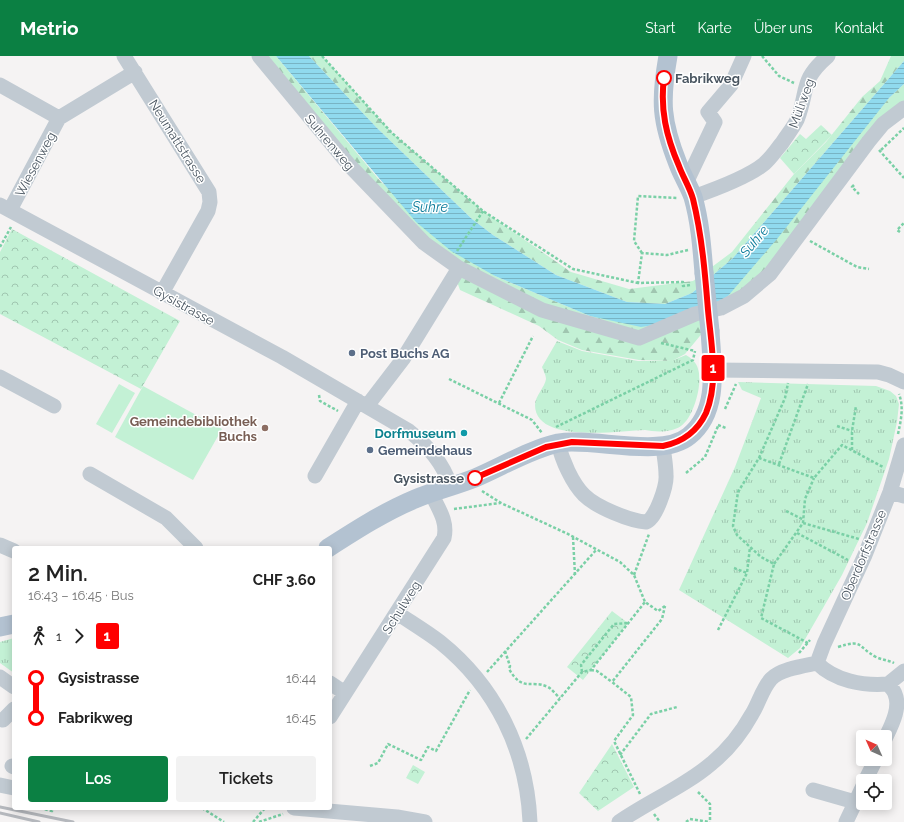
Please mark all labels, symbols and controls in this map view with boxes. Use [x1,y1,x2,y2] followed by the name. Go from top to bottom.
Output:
[20,17,79,39] text: Metrio
[645,20,675,36] text: Start
[697,20,732,36] text: Karte
[754,20,813,36] text: Über uns
[835,20,884,36] text: Kontakt
[656,70,672,86] marker: Fabrikweg
[675,71,740,86] place label: Fabrikweg
[786,76,817,130] street label: Müliweg
[146,97,209,186] street label: Neumattstrasse
[302,111,357,173] street label: Suhrenweg
[12,129,59,199] street label: Wiesenweg
[411,199,449,215] water label: Suhre
[736,222,772,261] water label: Suhre
[151,282,217,329] street label: Gysistrasse
[360,346,449,361] place label: Post Buchs AG
[347,348,357,358] marker: Post Buchs AG
[700,355,726,381] line badge: 1
[710,360,716,376] text: 1
[130,414,258,444] place label: Gemeindebibliothek Buchs
[260,423,270,433] marker: Gemeindebibliothek Buchs
[374,426,456,441] place label: Dorfmuseum
[459,428,469,438] marker: Dorfmuseum
[378,443,473,458] place label: Gemeindehaus
[365,445,375,455] marker: Gemeindehaus
[467,470,483,486] marker: Gysistrasse
[394,471,464,486] place label: Gysistrasse
[838,507,889,603] street label: Oberdorfstrasse
[28,560,88,586] text: 2 Min.
[253,571,316,589] text: CHF 3.60
[379,578,424,637] street label: Schulweg
[28,588,134,603] text: 16:43 – 16:45 · Bus
[28,625,50,647] icon: walk
[68,625,90,647] icon: forward
[104,628,111,644] text: 1
[56,629,62,644] text: 1
[58,669,139,687] text: Gysistrasse
[286,671,316,686] text: 16:44
[58,709,133,727] text: Fabrikweg
[286,711,316,726] text: 16:45
[856,730,892,766] north arrow
[856,730,892,810] map controls
[28,756,168,802] button: Los
[176,756,316,802] button: Tickets
[856,774,892,810] button: locate

